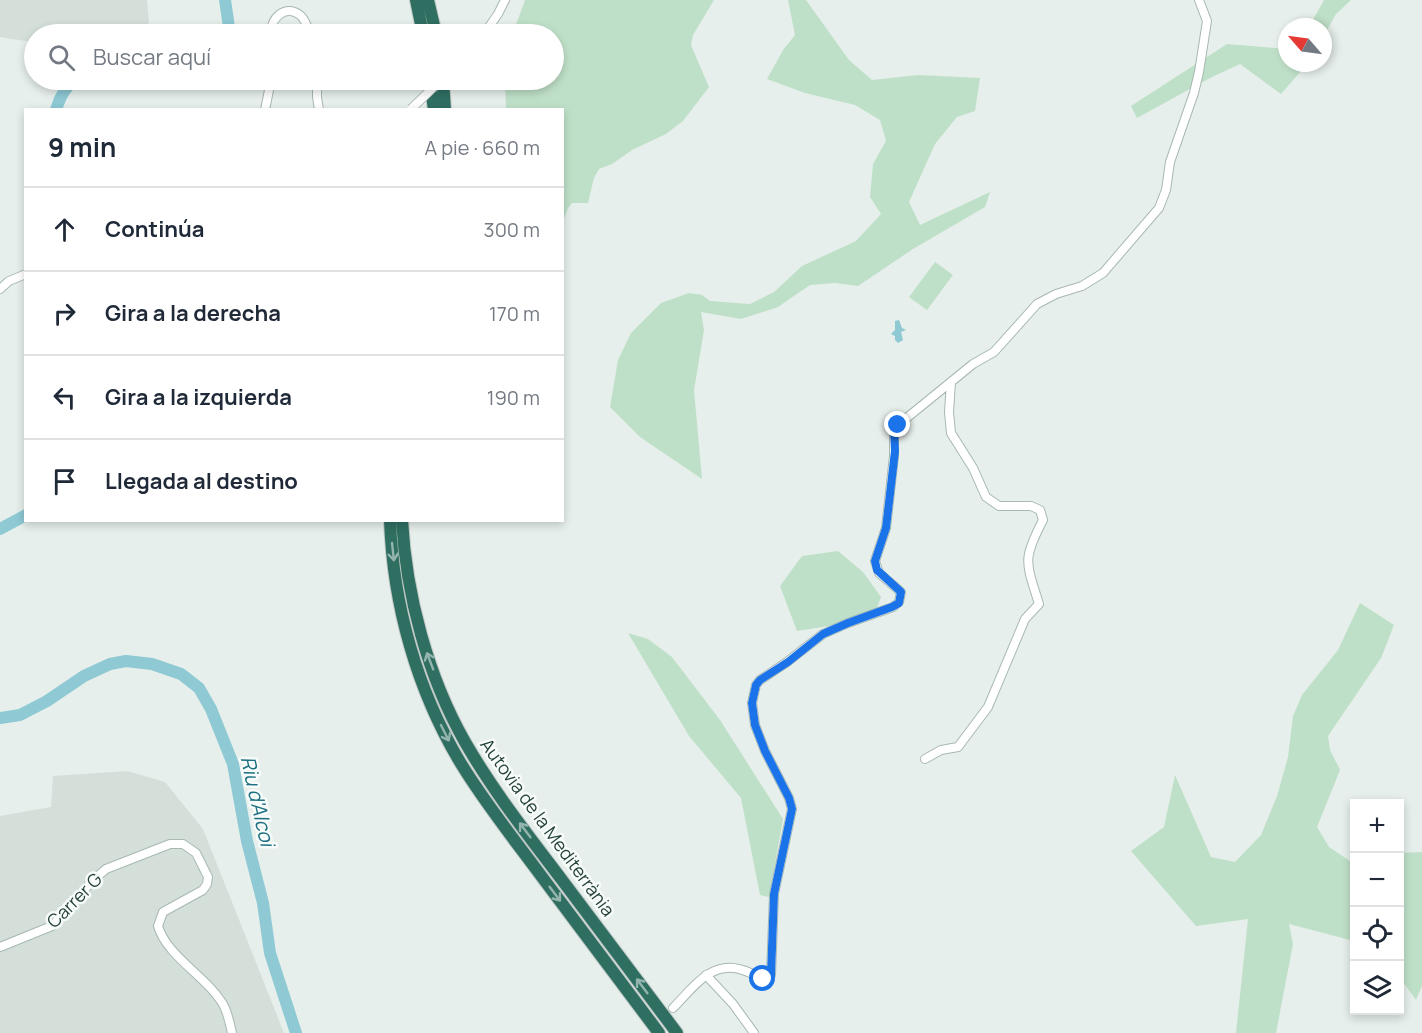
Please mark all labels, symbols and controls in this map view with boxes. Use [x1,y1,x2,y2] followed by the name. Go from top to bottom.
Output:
[1278,18,1332,72] north arrow
[24,24,564,90] search box
[45,41,78,74] icon: search
[93,42,211,72] text: Buscar aquí
[48,129,116,165] text: 9 min
[425,134,540,161] text: A pie · 660 m
[48,213,81,246] icon: ahead
[105,214,205,244] text: Continúa
[484,216,540,243] text: 300 m
[48,297,81,330] icon: right
[105,298,281,328] text: Gira a la derecha
[489,300,540,327] text: 170 m
[48,381,81,414] icon: left
[105,382,292,412] text: Gira a la izquierda
[487,384,540,411] text: 190 m
[884,411,910,437] route end
[48,465,81,498] icon: arrive
[105,466,298,496] text: Llegada al destino
[388,542,399,562] one-way arrow
[424,652,435,671] one-way arrow
[440,724,451,742] one-way arrow
[475,733,621,921] street label: Autovia de la Mediterrània
[235,753,282,851] water label: Riu d'Alcoi
[1350,799,1404,1015] map controls
[1350,799,1404,853] button: +
[518,823,531,839] one-way arrow
[1350,853,1404,907] button: −
[41,867,107,933] street label: Carrer G
[548,886,561,902] one-way arrow
[1350,907,1404,961] button: locate
[1350,961,1404,1015] button: layers
[749,965,775,991] route start
[635,979,648,995] one-way arrow

